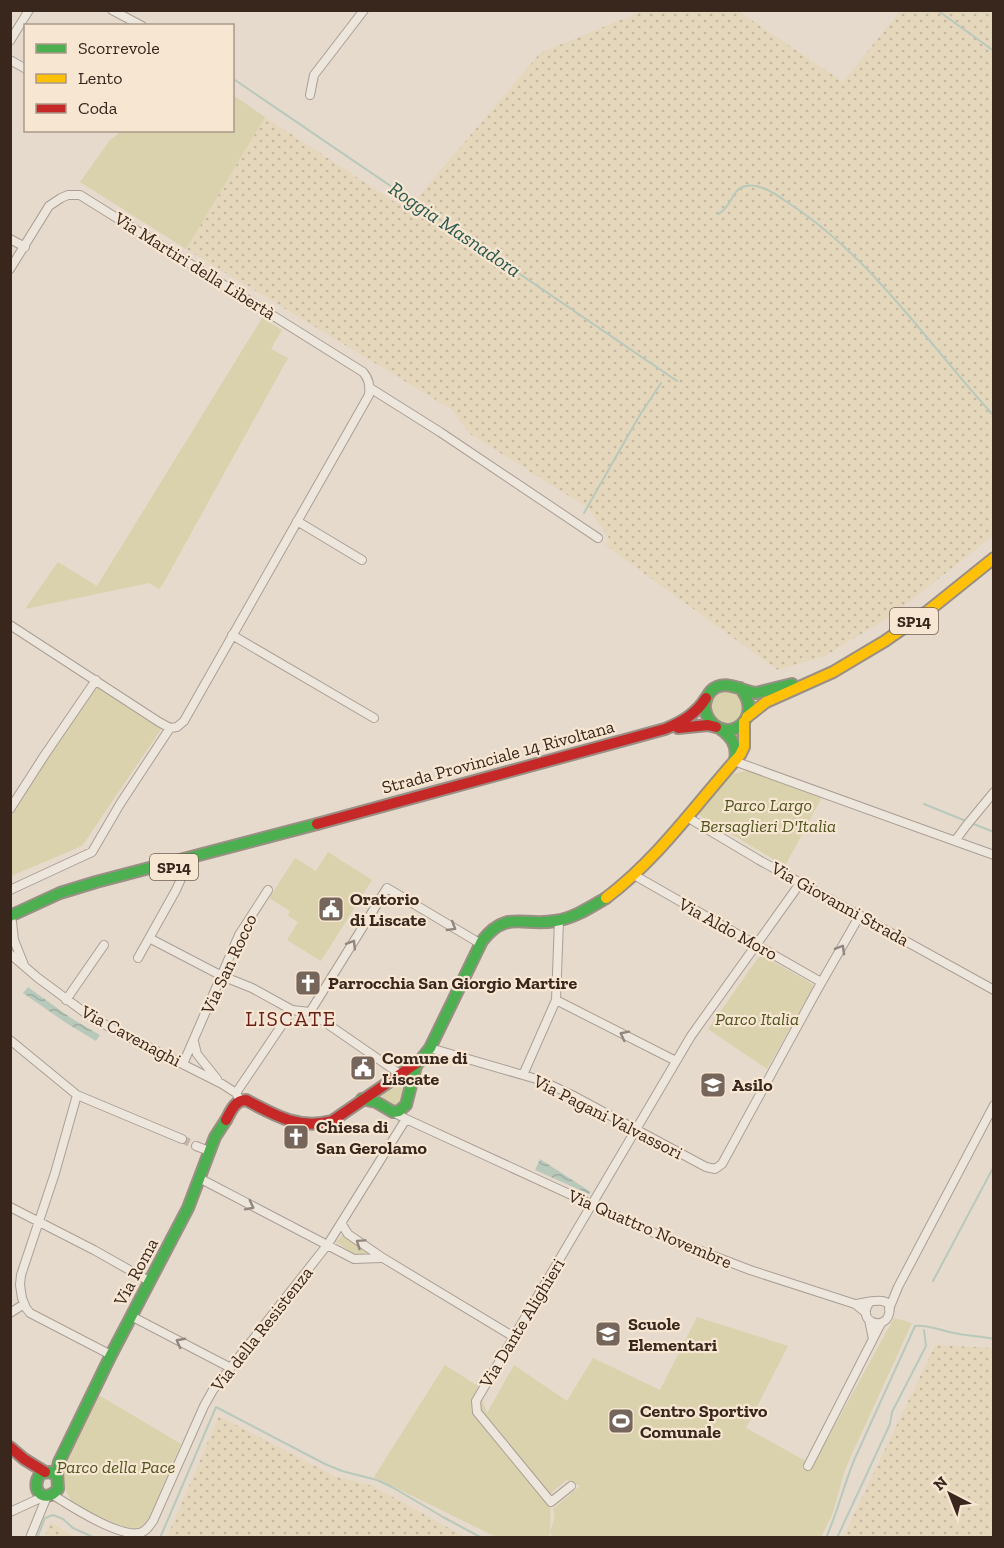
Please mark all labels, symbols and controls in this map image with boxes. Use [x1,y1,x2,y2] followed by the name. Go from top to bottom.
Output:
[24,24,234,132] legend
[78,37,160,59] text: Scorrevole
[78,67,123,89] text: Lento
[78,97,118,119] text: Coda
[385,176,525,282] water label: Roggia Masnadora
[109,207,280,325] street label: Via Martiri della Libertà
[890,608,938,634] road number: SP14
[379,715,617,799] street label: Strada Provinciale 14 Rivoltana
[700,794,836,837] park label: Parco Largo Bersaglieri D'Italia
[150,854,198,880] road number: SP14
[766,856,913,951] street label: Via Giovanni Strada
[350,888,426,931] place label: Oratorio di Liscate
[674,892,781,965] street label: Via Aldo Moro
[316,894,346,924] public building icon: Oratorio di Liscate
[196,910,262,1018] street label: Via San Rocco
[446,920,456,931] one-way arrow
[345,940,357,950] one-way arrow
[833,944,845,955] one-way arrow
[293,968,323,998] church icon: Parrocchia San Giorgio Martire
[328,972,577,994] place label: Parrocchia San Giorgio Martire
[76,1000,185,1072] street label: Via Cavenaghi
[245,1006,337,1031] district label: LISCATE
[715,1008,799,1030] park label: Parco Italia
[619,1030,630,1042] one-way arrow
[382,1047,468,1090] place label: Comune di Liscate
[348,1053,378,1083] public building icon: Comune di Liscate
[529,1069,686,1164] street label: Via Pagani Valvassori
[698,1070,728,1100] school or university icon: Asilo
[732,1074,773,1096] place label: Asilo
[316,1116,428,1159] place label: Chiesa di San Gerolamo
[281,1122,311,1152] church icon: Chiesa di San Gerolamo
[564,1184,735,1273] street label: Via Quattro Novembre
[244,1198,255,1210] one-way arrow
[109,1234,163,1310] street label: Via Roma
[356,1238,366,1250] one-way arrow
[474,1254,569,1393] street label: Via Dante Alighieri
[206,1262,318,1397] street label: Via della Resistenza
[628,1313,718,1356] place label: Scuole Elementari
[593,1319,623,1349] school or university icon: Scuole Elementari
[176,1338,186,1349] one-way arrow
[640,1400,768,1443] place label: Centro Sportivo Comunale
[606,1406,636,1436] sports icon: Centro Sportivo Comunale
[57,1456,176,1478] park label: Parco della Pace
[920,1464,980,1524] north arrow
[929,1472,951,1494] text: N

